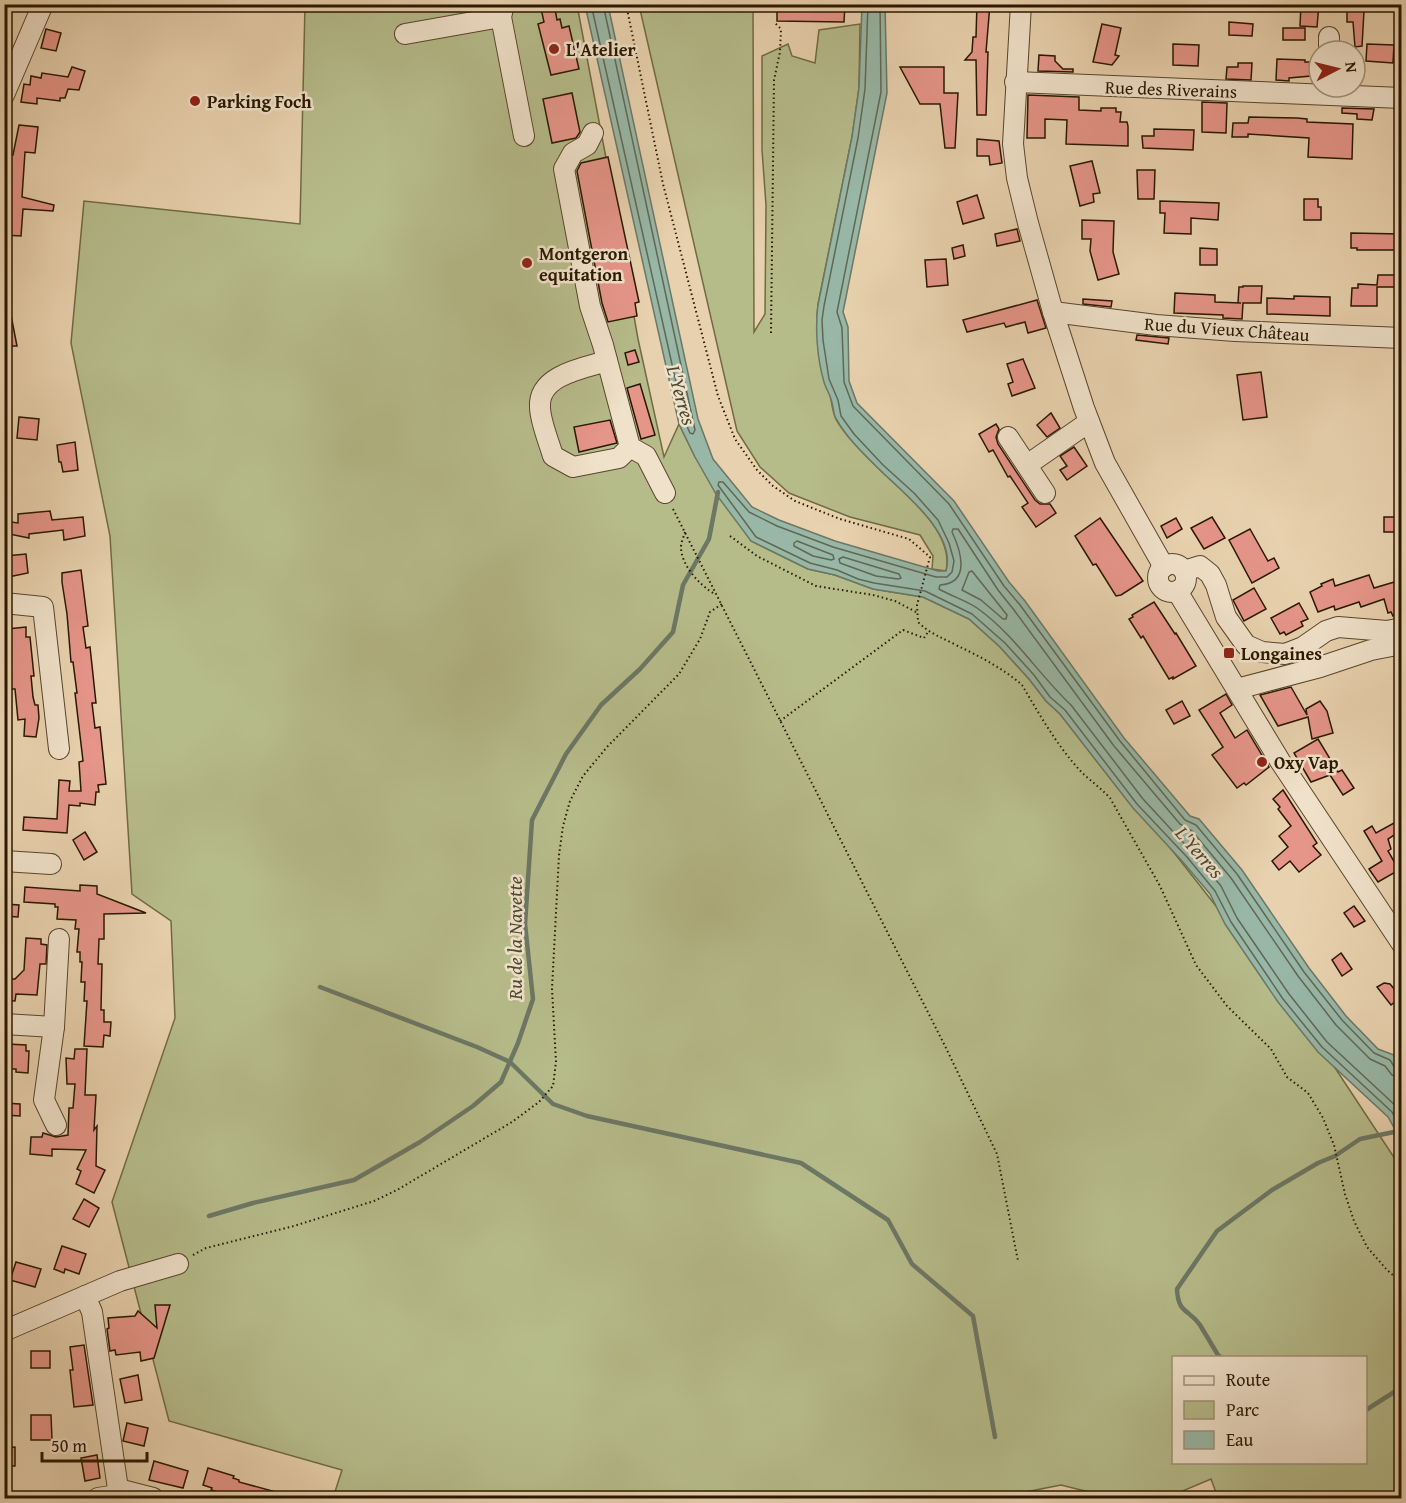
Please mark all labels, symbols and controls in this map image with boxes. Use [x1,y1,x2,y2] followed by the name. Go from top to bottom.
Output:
[566,36,637,63] place label: L'Atelier
[1307,39,1367,99] north arrow
[547,42,561,56] marker: L'Atelier
[1339,60,1364,74] text: N
[1104,73,1238,105] street label: Rue des Riverains
[207,88,312,115] place label: Parking Foch
[188,94,202,108] marker: Parking Foch
[539,240,628,288] place label: Montgeron equitation
[520,256,534,270] marker: Montgeron equitation
[1144,310,1311,348] street label: Rue du Vieux Château
[659,361,705,429] water label: L'Yerres
[1241,640,1322,667] place label: Longaines
[1222,646,1236,660] marker: Longaines
[1274,749,1338,776] place label: Oxy Vap
[1255,755,1269,769] marker: Oxy Vap
[1168,819,1232,885] water label: L'Yerres
[500,876,529,1001] water label: Ru de la Navette
[1172,1356,1367,1464] legend
[1226,1366,1270,1393] text: Route
[1226,1396,1259,1423] text: Parc
[42,1425,147,1463] scale bar
[1226,1426,1254,1453] text: Eau
[51,1432,87,1459] text: 50 m

